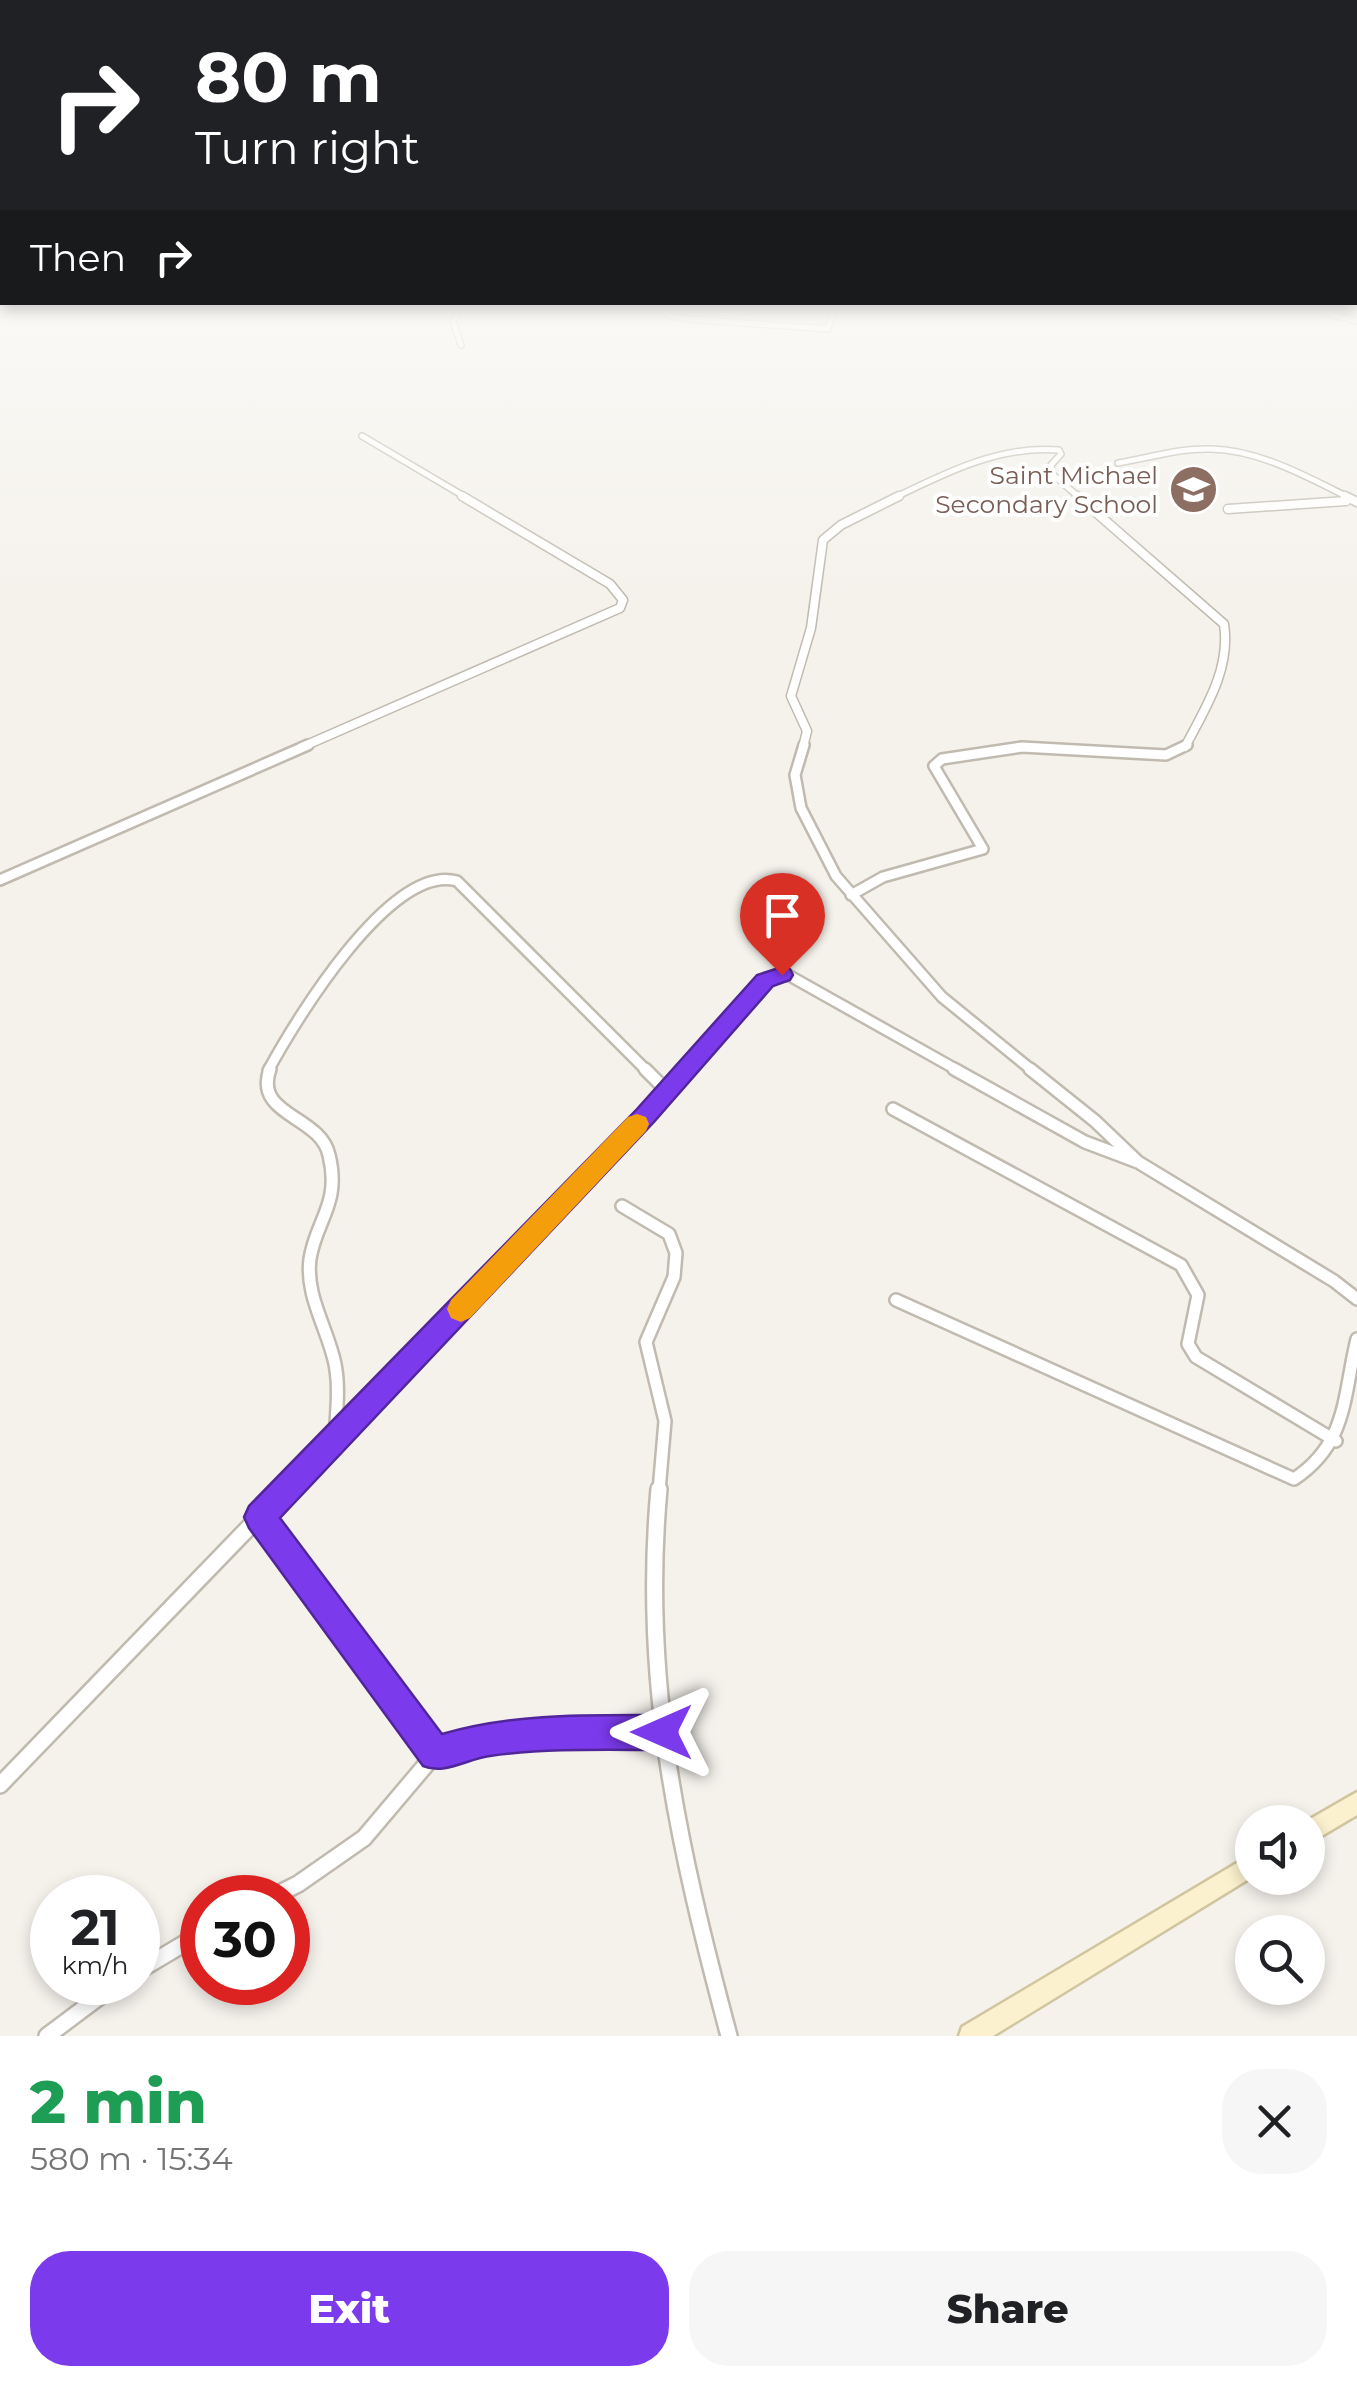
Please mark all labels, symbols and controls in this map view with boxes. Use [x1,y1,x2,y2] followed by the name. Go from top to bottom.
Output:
[195,34,382,120] text: 80 m
[30,40,160,170] icon: right
[195,120,420,175] text: Turn right
[146,230,201,285] icon: right
[30,234,126,281] text: Then
[935,460,1158,519] place label: Saint Michael Secondary School
[1167,463,1219,515] school or university icon: Saint Michael Secondary School
[740,873,825,976] pin
[755,888,810,943] icon: arrive
[610,1680,714,1784] position arrow
[1235,1805,1325,2005] map controls
[1235,1805,1325,1895] button: sound
[180,1875,310,2005] speed limit sign: 30
[70,1897,120,1958] text: 21
[1235,1915,1325,2005] button: search
[62,1950,128,1980] text: km/h
[30,2065,207,2138] text: 2 min
[1222,2069,1327,2174] button: close
[30,2139,233,2178] text: 580 m · 15:34
[30,2251,669,2366] button: Exit
[689,2251,1327,2366] button: Share

